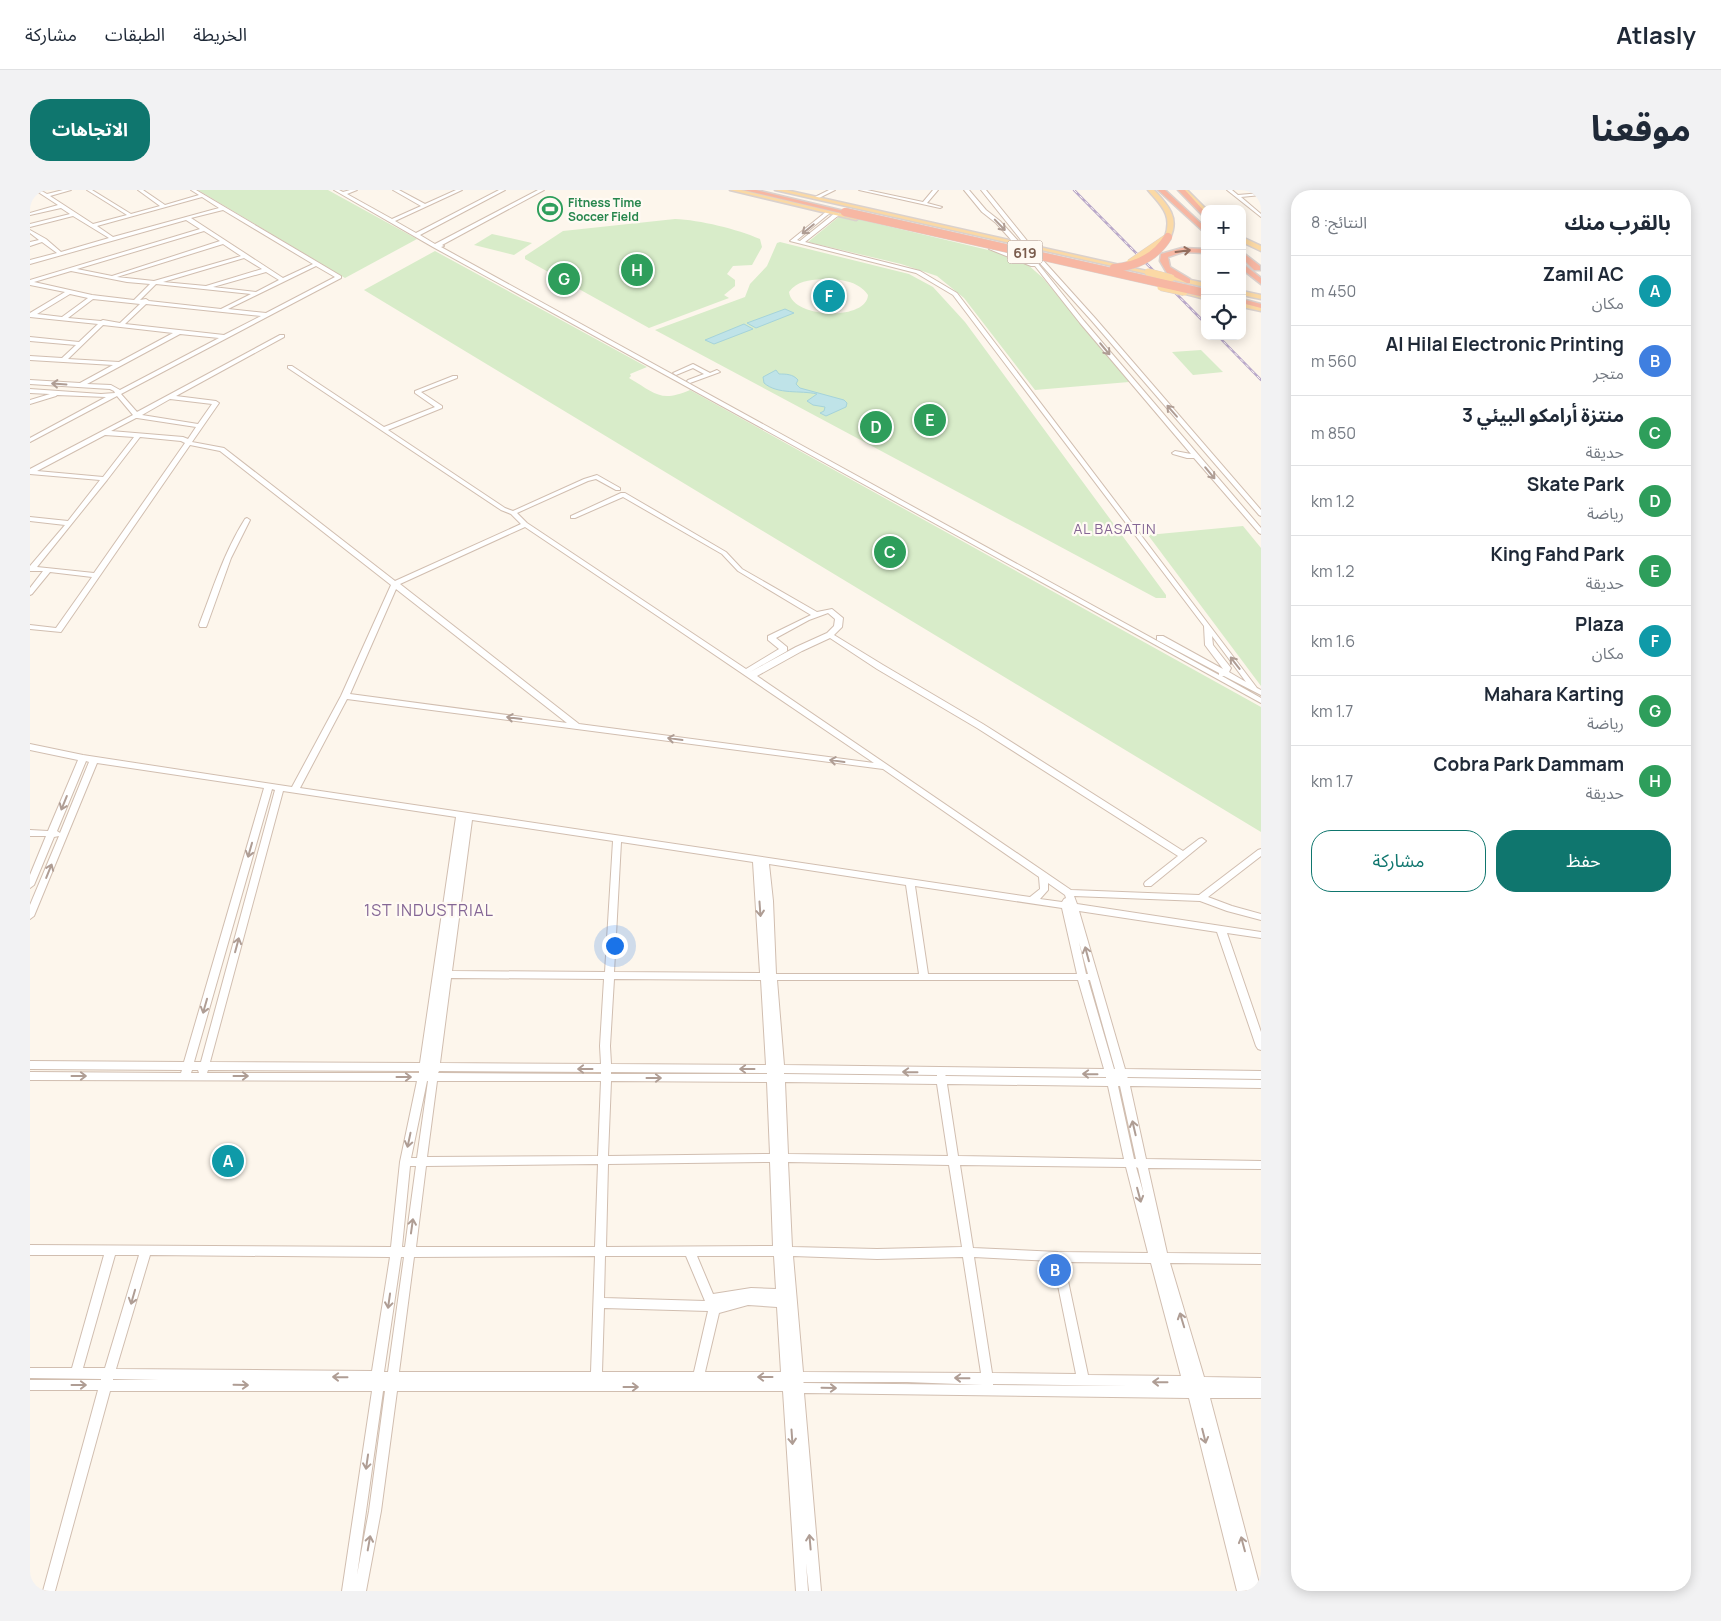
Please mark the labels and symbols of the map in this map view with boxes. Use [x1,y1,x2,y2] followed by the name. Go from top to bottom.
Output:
[568,194,641,225] place label: Fitness Time Soccer Field
[537,196,563,222] sports icon: Fitness Time Soccer Field
[994,219,1006,231] one-way arrow
[801,223,814,234] one-way arrow
[1008,241,1042,264] road number: 619
[1174,246,1190,256] one-way arrow
[621,251,653,289] pin: H
[548,260,580,298] pin: G
[813,277,845,315] pin: F
[1099,342,1110,355] one-way arrow
[51,380,67,389] one-way arrow
[914,401,946,439] pin: E
[1166,405,1178,418] one-way arrow
[860,408,892,446] pin: D
[1205,466,1216,479] one-way arrow
[1073,519,1157,538] district label: AL BASATIN
[874,533,906,571] pin: C
[1230,656,1241,669] one-way arrow
[507,713,523,723] one-way arrow
[668,734,684,744] one-way arrow
[829,755,845,765] one-way arrow
[59,795,68,810] one-way arrow
[245,841,255,857] one-way arrow
[44,864,54,879] one-way arrow
[364,899,494,921] district label: 1ST INDUSTRIAL
[755,900,764,916] one-way arrow
[602,933,628,959] your location
[232,937,242,953] one-way arrow
[1082,947,1092,963] one-way arrow
[200,998,210,1014] one-way arrow
[577,1064,594,1074] one-way arrow
[740,1064,756,1074] one-way arrow
[902,1067,918,1077] one-way arrow
[1082,1069,1098,1079] one-way arrow
[70,1071,86,1081] one-way arrow
[232,1071,249,1081] one-way arrow
[395,1072,411,1081] one-way arrow
[645,1073,661,1083] one-way arrow
[1129,1120,1138,1136] one-way arrow
[404,1132,414,1148] one-way arrow
[212,1142,244,1180] pin: A
[1135,1186,1144,1202] one-way arrow
[408,1218,418,1234] one-way arrow
[1039,1251,1071,1289] pin: B
[127,1289,137,1305] one-way arrow
[383,1293,393,1309] one-way arrow
[1176,1312,1186,1328] one-way arrow
[332,1372,348,1382] one-way arrow
[757,1372,774,1382] one-way arrow
[955,1373,971,1383] one-way arrow
[1152,1377,1168,1387] one-way arrow
[70,1380,86,1390] one-way arrow
[232,1380,249,1390] one-way arrow
[622,1382,639,1392] one-way arrow
[820,1384,836,1393] one-way arrow
[1199,1428,1209,1444] one-way arrow
[787,1429,796,1445] one-way arrow
[362,1454,372,1470] one-way arrow
[365,1535,374,1551] one-way arrow
[806,1535,815,1551] one-way arrow
[1238,1536,1247,1552] one-way arrow

